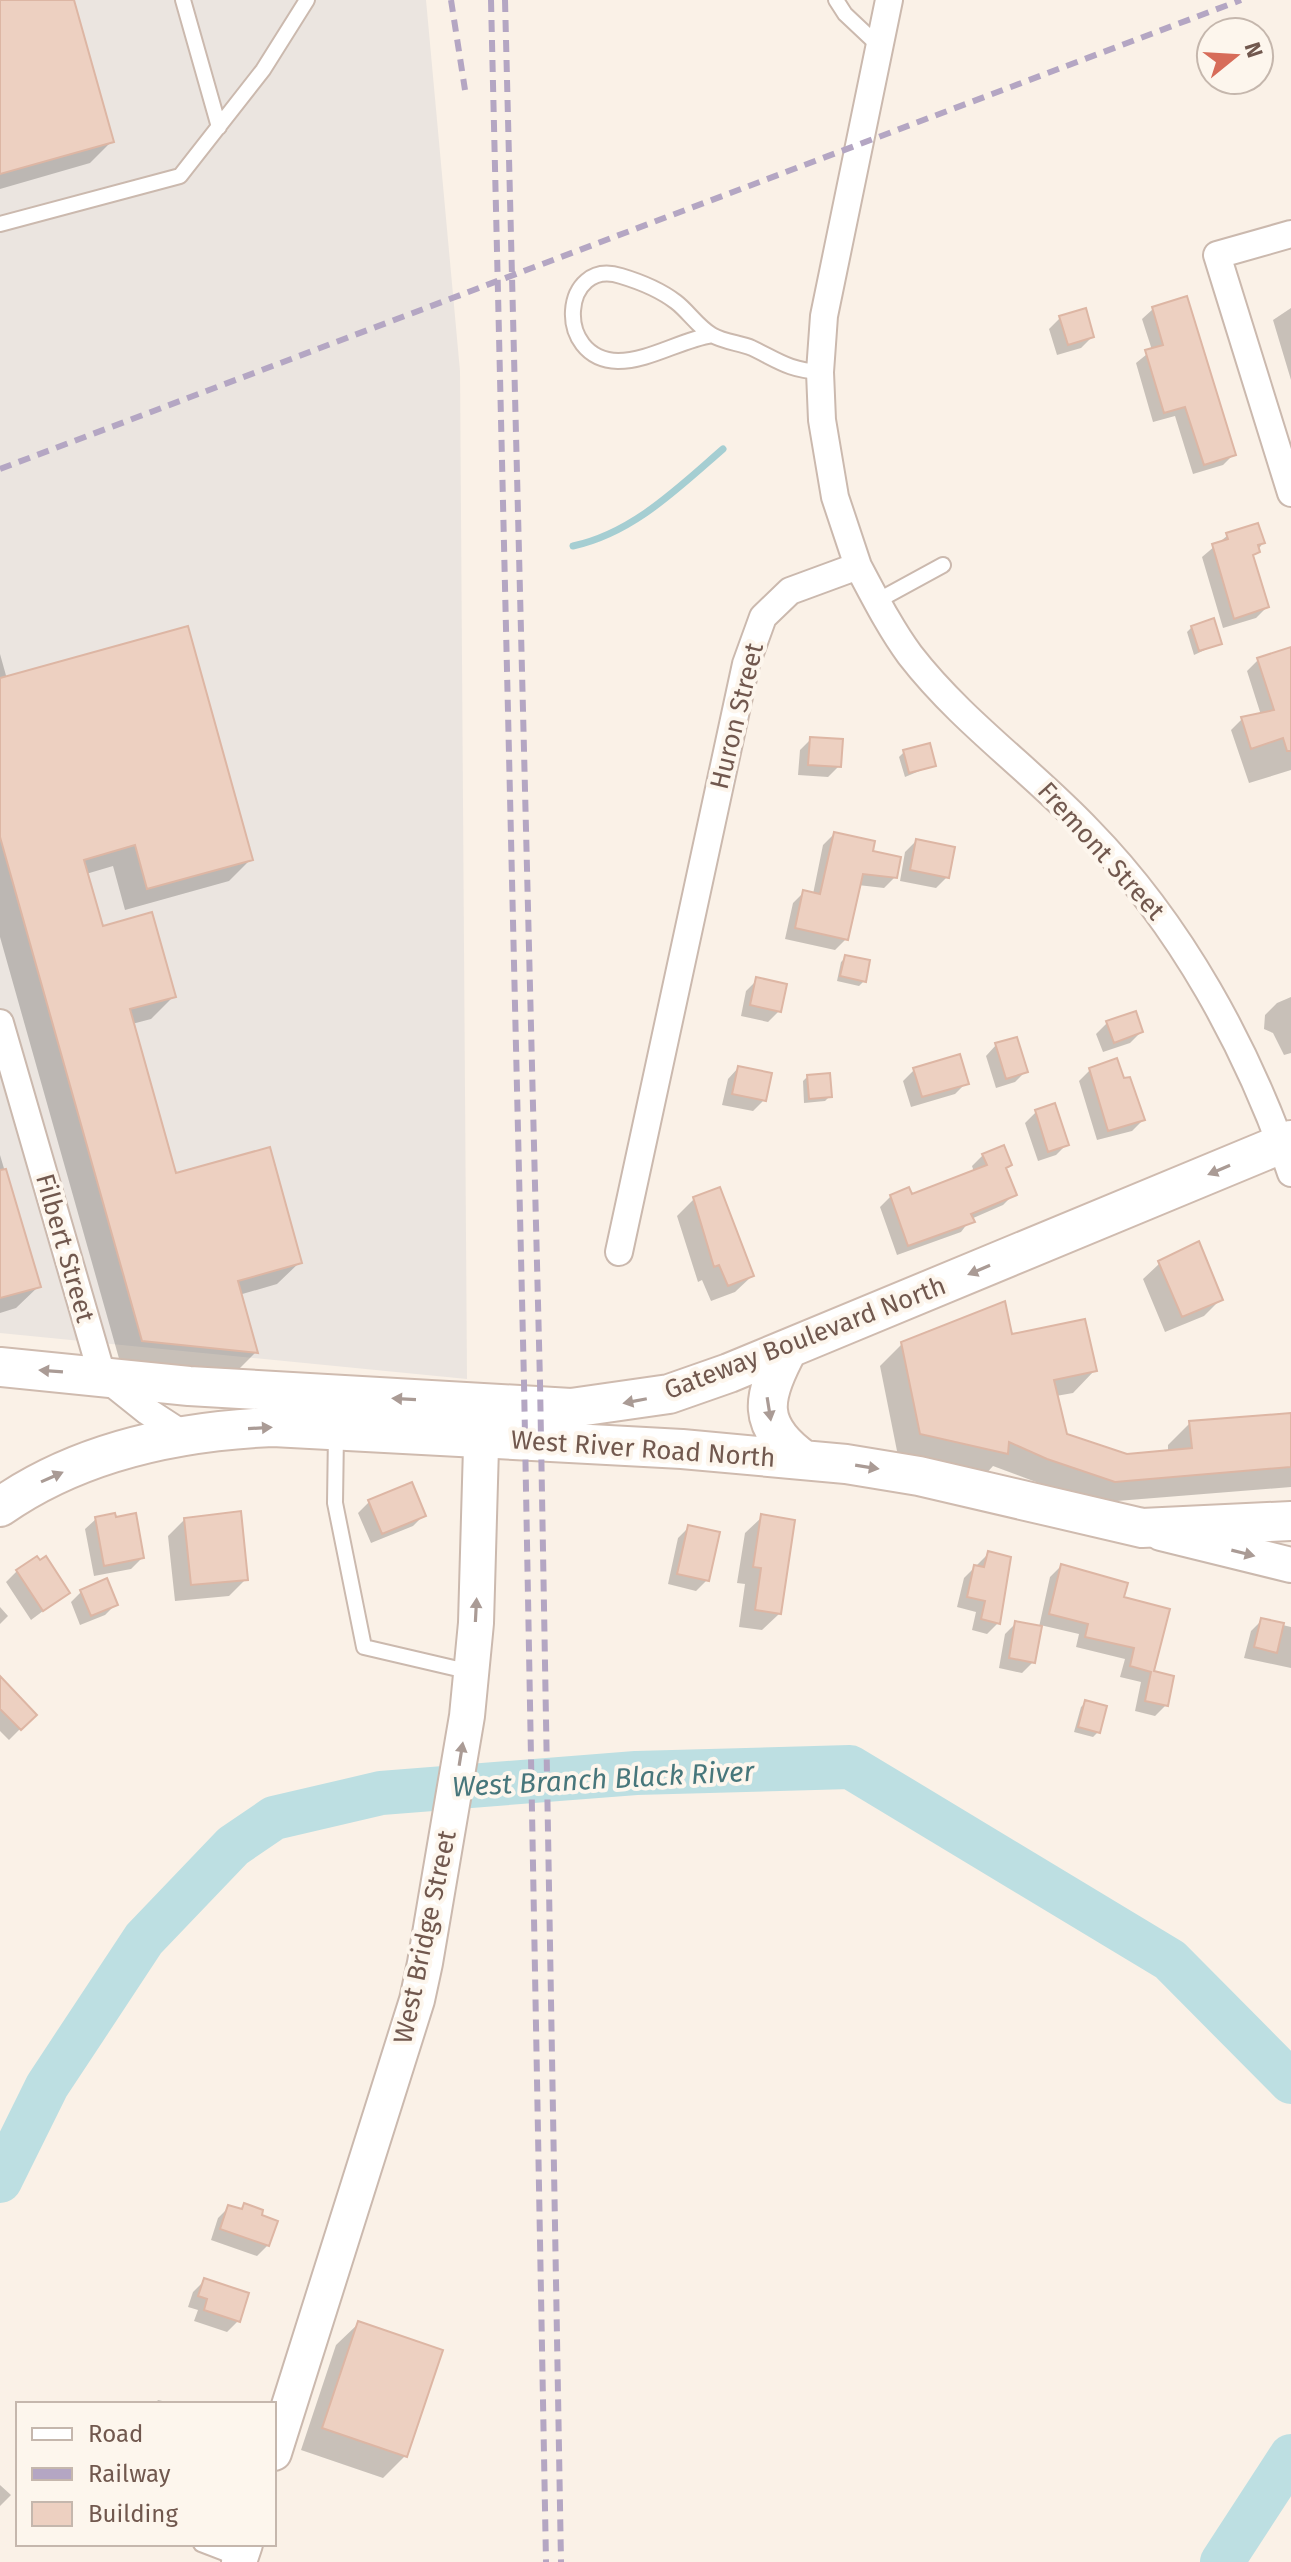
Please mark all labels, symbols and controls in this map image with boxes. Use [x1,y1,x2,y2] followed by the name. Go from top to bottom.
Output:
[1195,16,1275,96] north arrow
[1238,39,1269,61] text: N
[704,639,770,792] street label: Huron Street
[1031,776,1171,927] street label: Fremont Street
[1207,1164,1231,1177] one-way arrow
[29,1170,101,1327] street label: Filbert Street
[967,1263,991,1276] one-way arrow
[660,1270,950,1406] street label: Gateway Boulevard North
[38,1364,63,1377] one-way arrow
[391,1393,416,1406] one-way arrow
[622,1395,647,1408] one-way arrow
[763,1396,776,1421] one-way arrow
[248,1421,273,1434] one-way arrow
[510,1424,776,1474] street label: West River Road North
[855,1462,880,1474] one-way arrow
[41,1470,64,1484] one-way arrow
[1231,1547,1256,1560] one-way arrow
[470,1597,483,1622] one-way arrow
[455,1741,468,1766] one-way arrow
[451,1755,756,1803] water label: West Branch Black River
[387,1827,463,2046] street label: West Bridge Street
[16,2402,276,2546] legend
[88,2420,143,2448] text: Road
[88,2460,171,2488] text: Railway
[88,2500,178,2528] text: Building

